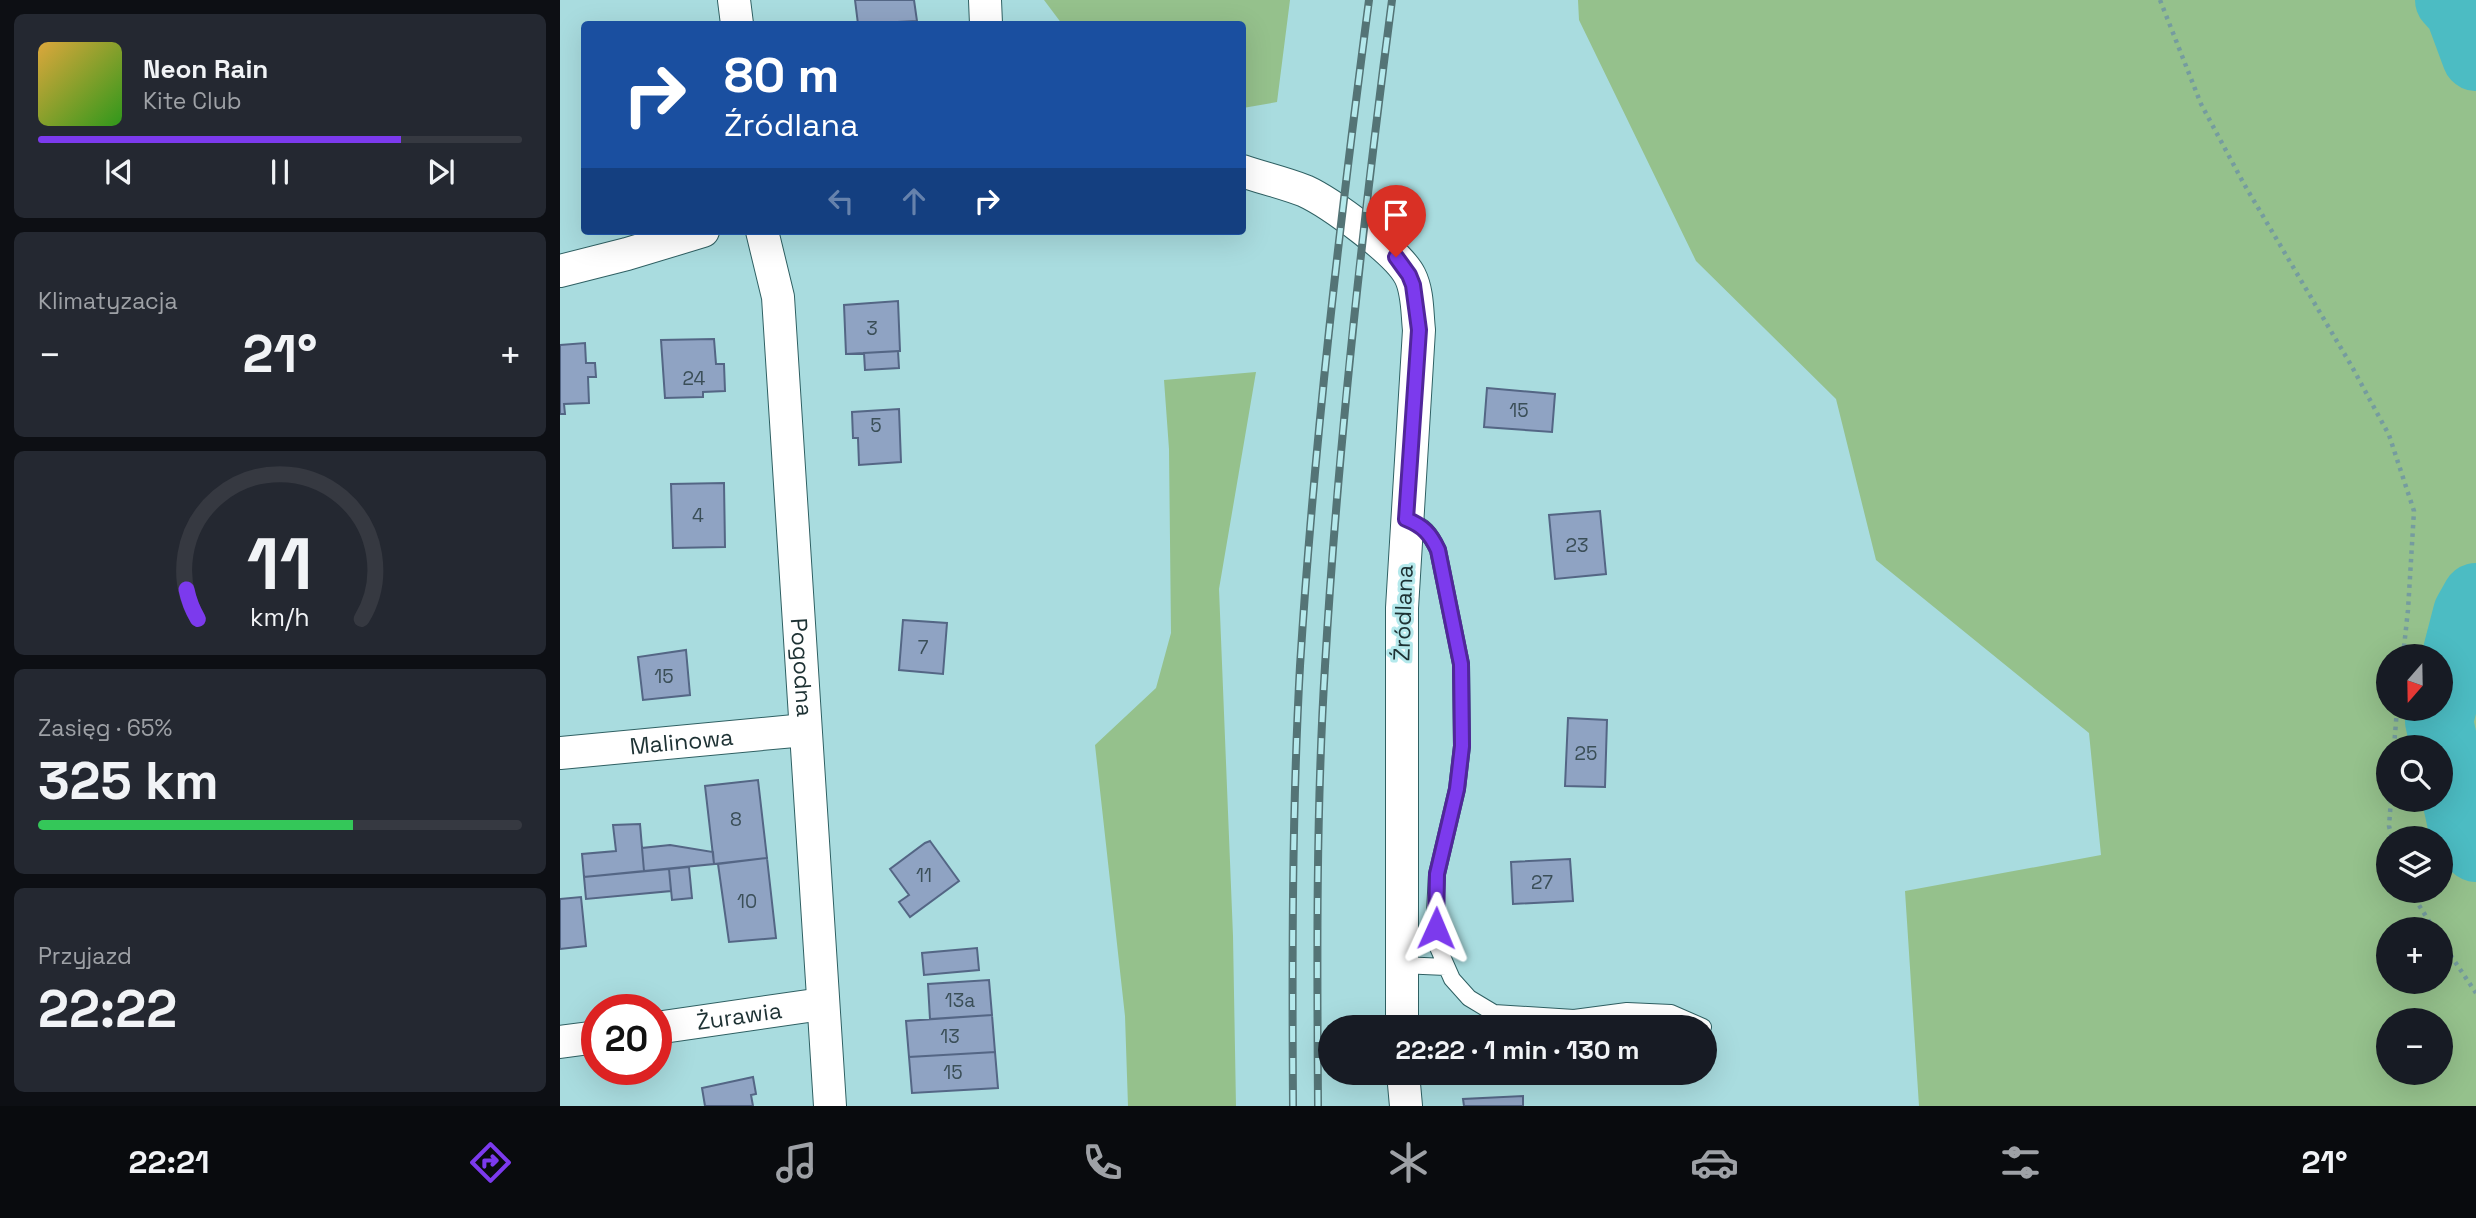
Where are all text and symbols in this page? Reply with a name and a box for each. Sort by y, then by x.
text: 80 m [724,44,839,106]
icon: right [609,49,700,140]
text: Neon Rain [143,52,268,86]
text: Kite Club [143,86,242,116]
text: Źródlana [724,105,859,145]
icon: previous [100,153,138,191]
icon: pause [261,153,299,191]
icon: next [422,153,460,191]
icon: left [822,182,860,220]
icon: ahead [895,182,933,220]
icon: right [968,182,1006,220]
pin [1366,185,1426,257]
icon: arrive [1377,196,1415,234]
text: Klimatyzacja [38,286,178,316]
house number: 3 [866,316,878,341]
text: 21° [243,321,317,387]
text: − [38,331,62,379]
text: + [498,331,522,379]
house number: 24 [683,366,706,391]
house number: 15 [1509,398,1529,423]
house number: 5 [870,413,882,438]
house number: 4 [692,503,704,528]
text: 11 [247,517,313,610]
house number: 23 [1566,533,1588,558]
street label: Źródlana [1386,564,1420,662]
text: km/h [250,601,310,633]
street label: Pogodna [784,617,820,718]
house number: 7 [918,635,929,660]
north arrow [2376,644,2454,721]
map controls [2376,644,2453,1085]
house number: 15 [654,664,674,689]
text: Zasięg · 65% [38,713,172,743]
street label: Malinowa [628,722,735,761]
button: search [2376,735,2453,812]
house number: 25 [1575,741,1597,766]
text: 325 km [38,748,219,814]
house number: 8 [730,807,742,832]
button: layers [2376,826,2453,903]
house number: 11 [916,863,932,888]
house number: 27 [1531,870,1553,895]
house number: 10 [737,889,757,914]
position arrow [1399,891,1473,965]
button: + [2376,917,2453,994]
text: Przyjazd [38,941,132,971]
text: 22:22 [38,976,177,1042]
house number: 13a [945,988,975,1013]
speed limit sign: 20 [581,994,672,1085]
street label: Żurawia [695,995,784,1037]
button: − [2376,1008,2453,1085]
house number: 13 [940,1024,960,1049]
text: 22:22 · 1 min · 130 m [1396,1033,1639,1067]
house number: 15 [943,1060,963,1085]
icon: directions [466,1138,515,1187]
icon: music [772,1138,821,1187]
icon: phone [1078,1138,1127,1187]
icon: climate [1384,1138,1433,1187]
icon: car [1690,1138,1739,1187]
icon: filters [1996,1138,2045,1187]
text: 22:21 [128,1142,209,1182]
text: 21° [2301,1142,2348,1182]

